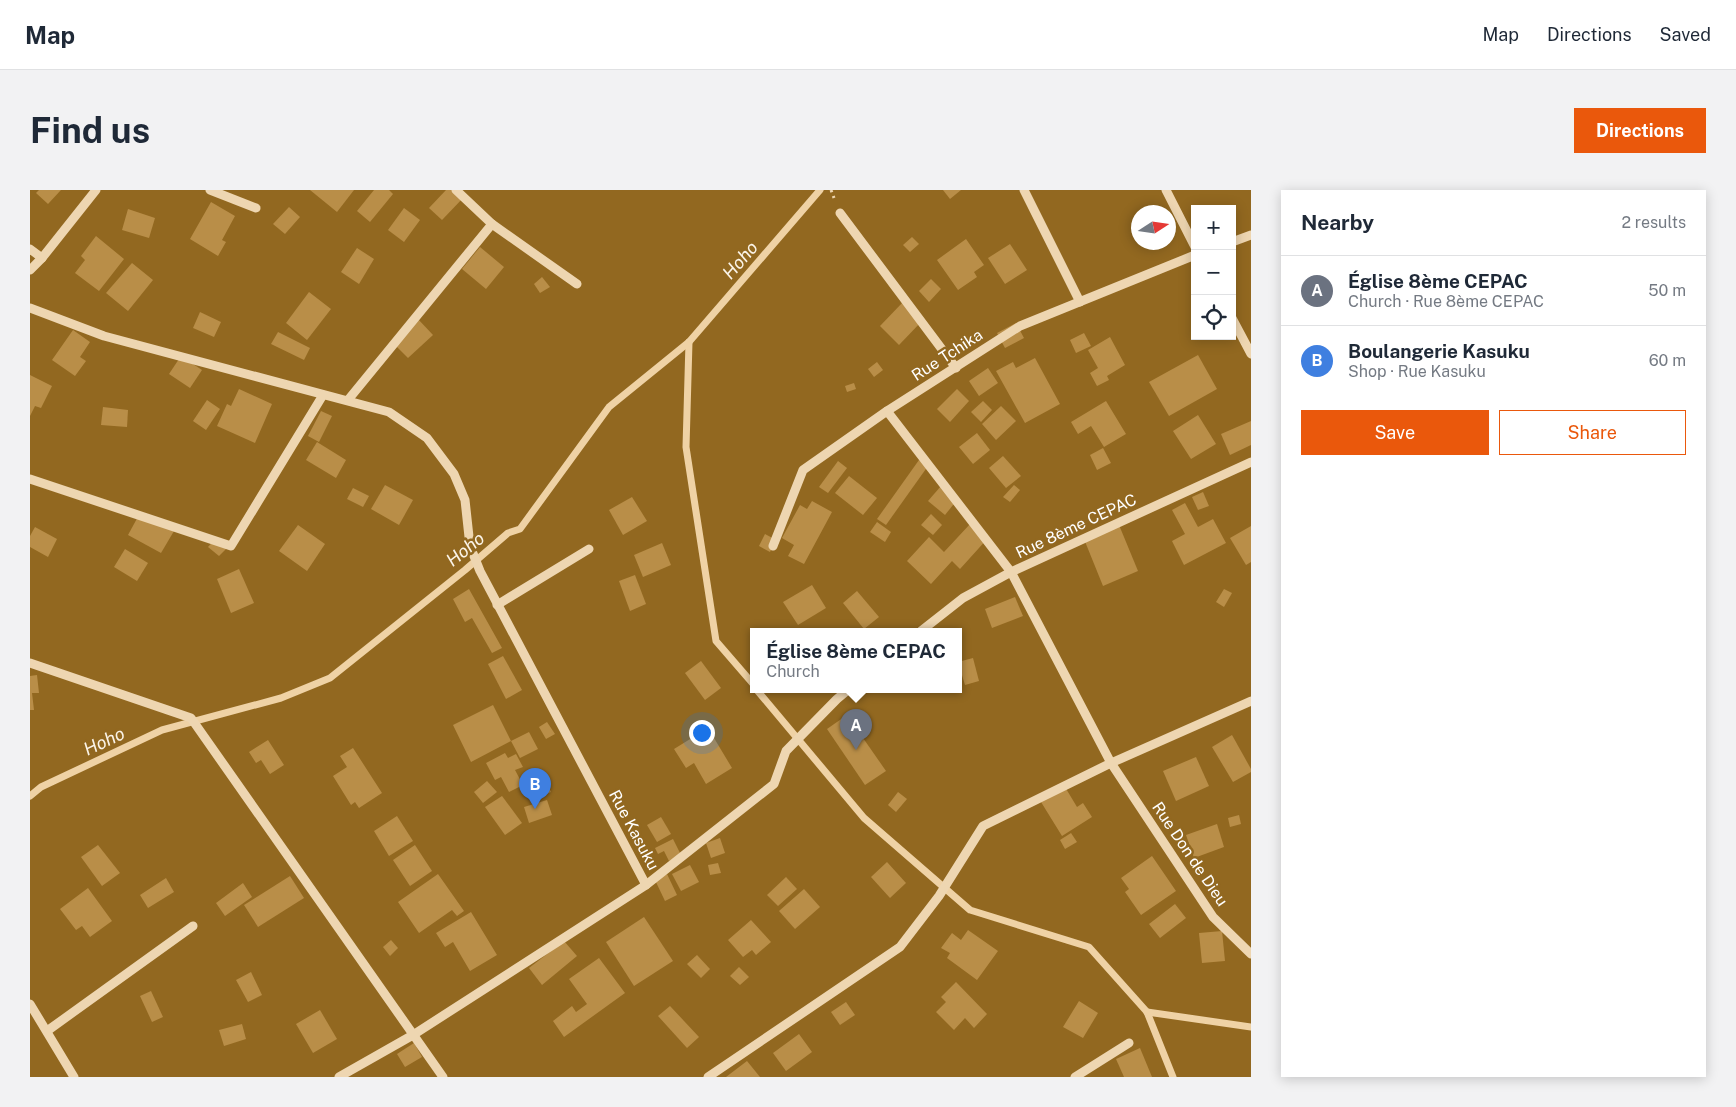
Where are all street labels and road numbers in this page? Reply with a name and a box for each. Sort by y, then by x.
street label: Rue Tchika [908,325,986,385]
street label: Rue 8ème CEPAC [1013,490,1139,562]
street label: Rue Kasuku [605,787,663,873]
street label: Rue Don de Dieu [1148,798,1232,910]

